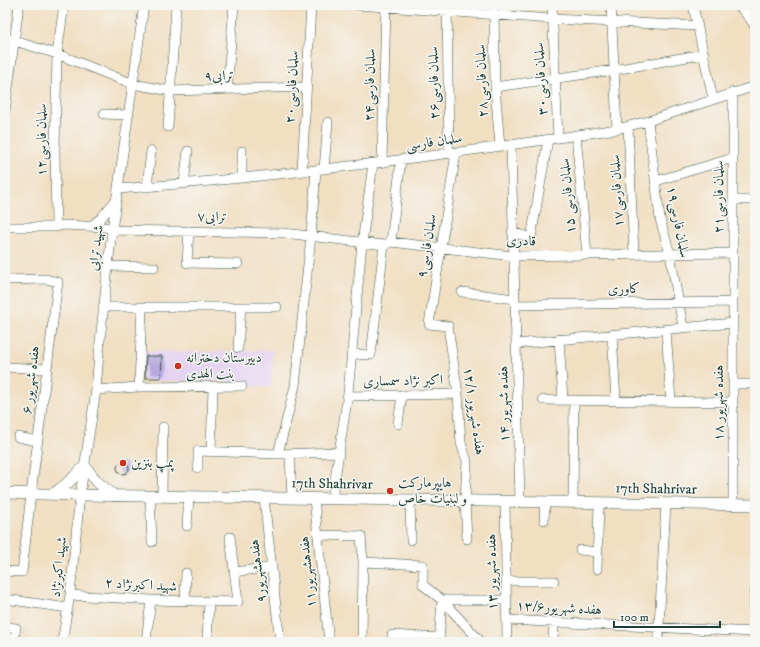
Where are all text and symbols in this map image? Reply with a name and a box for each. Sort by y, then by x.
street label: سلمان فارسی۳۰ [530,42,552,116]
street label: سلمان فارسی۲۸ [472,44,492,118]
street label: سلمان فارسی۲۶ [424,46,444,120]
street label: سلمان فارسی۲۴ [360,48,380,122]
street label: سلمان فارسی۲۰ [281,50,303,124]
street label: ترابی۹ [204,66,234,86]
street label: سلمان فارسی۱۲ [33,103,51,177]
street label: سلمان فارسی [405,129,463,155]
street label: سلمان فارسی۱۷ [606,154,628,228]
street label: سلمان فارسی ۱۵ [556,157,580,235]
street label: سلمان فارسی۲۱ [710,160,728,234]
street label: سلمان فارسی۱۹ [662,184,694,260]
street label: ترابی۷ [197,208,227,226]
street label: سلمان فارسی۹ [413,213,441,279]
street label: شهید ترابی [84,224,108,272]
street label: قادری [506,231,536,251]
street label: کاوری [607,280,641,298]
street label: هفده شهریور ۶ [18,345,44,415]
place label: دبیرستان دخترانه بنت الهدی [186,349,262,383]
marker: دبیرستان دخترانه بنت الهدی [173,361,183,371]
street label: هفده شهریور ۱۸ [710,365,728,441]
street label: هفده شهریور ۱۲/۱ [459,366,489,456]
street label: هفده شهریور ۱۴ [494,366,514,442]
street label: اکبر نژاد سمساری [363,371,443,391]
place label: پمپ بنزین [131,454,174,473]
marker: پمپ بنزین [118,458,128,468]
street label: 17th Shahrivar [291,474,374,494]
place label: هایپرمارکت و لبنیات خاص [398,474,467,508]
street label: 17th Shahrivar [615,479,698,499]
marker: هایپرمارکت و لبنیات خاص [385,486,395,496]
street label: هفده شهریور ۱۳ [482,534,502,610]
street label: شهید اکبرنژاد [47,535,71,598]
street label: هفدهشهریور۱۱ [295,535,321,609]
street label: هفدهشهریور۹ [245,538,271,604]
street label: شهید اکبرنژاد ۲ [104,574,178,596]
street label: هفده شهریور۱۳/۶ [516,597,602,619]
scale bar [614,603,720,629]
text: 100 m [620,610,649,625]

